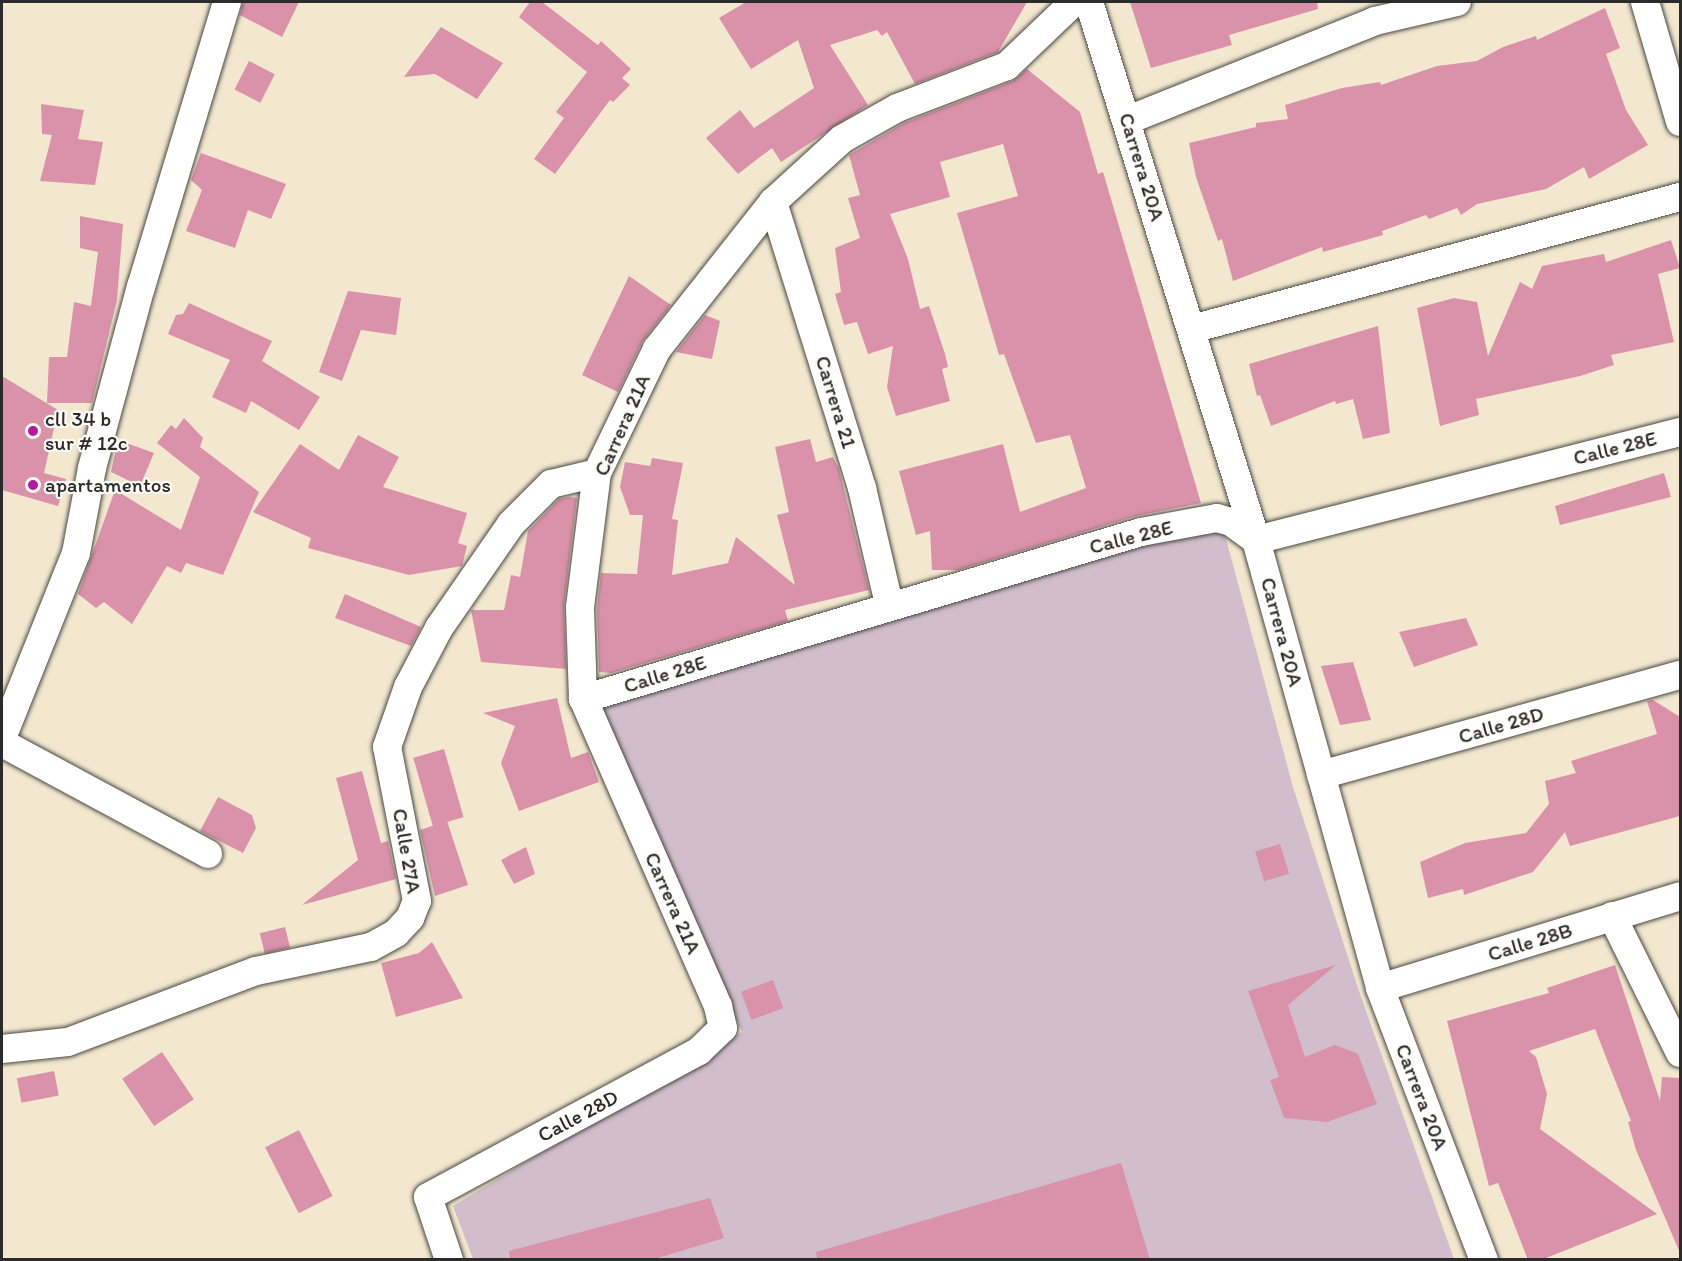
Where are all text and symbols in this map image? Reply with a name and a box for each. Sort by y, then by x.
street label: Carrera 20A [1114,110,1170,224]
street label: Carrera 21 [810,353,862,451]
street label: Carrera 21A [588,370,656,480]
place label: cll 34 b sur # 12c [45,406,128,456]
marker: cll 34 b sur # 12c [26,424,40,438]
street label: Calle 28E [1571,425,1659,471]
place label: apartamentos [45,472,171,498]
marker: apartamentos [26,478,40,492]
street label: Calle 28E [1087,514,1175,560]
street label: Carrera 20A [1255,575,1309,689]
street label: Calle 28E [621,649,709,699]
street label: Calle 28D [1455,701,1547,749]
street label: Calle 27A [387,806,427,896]
street label: Carrera 21A [639,848,707,958]
street label: Calle 28B [1485,917,1575,967]
street label: Carrera 20A [1390,1040,1454,1154]
street label: Calle 28D [533,1084,623,1148]

